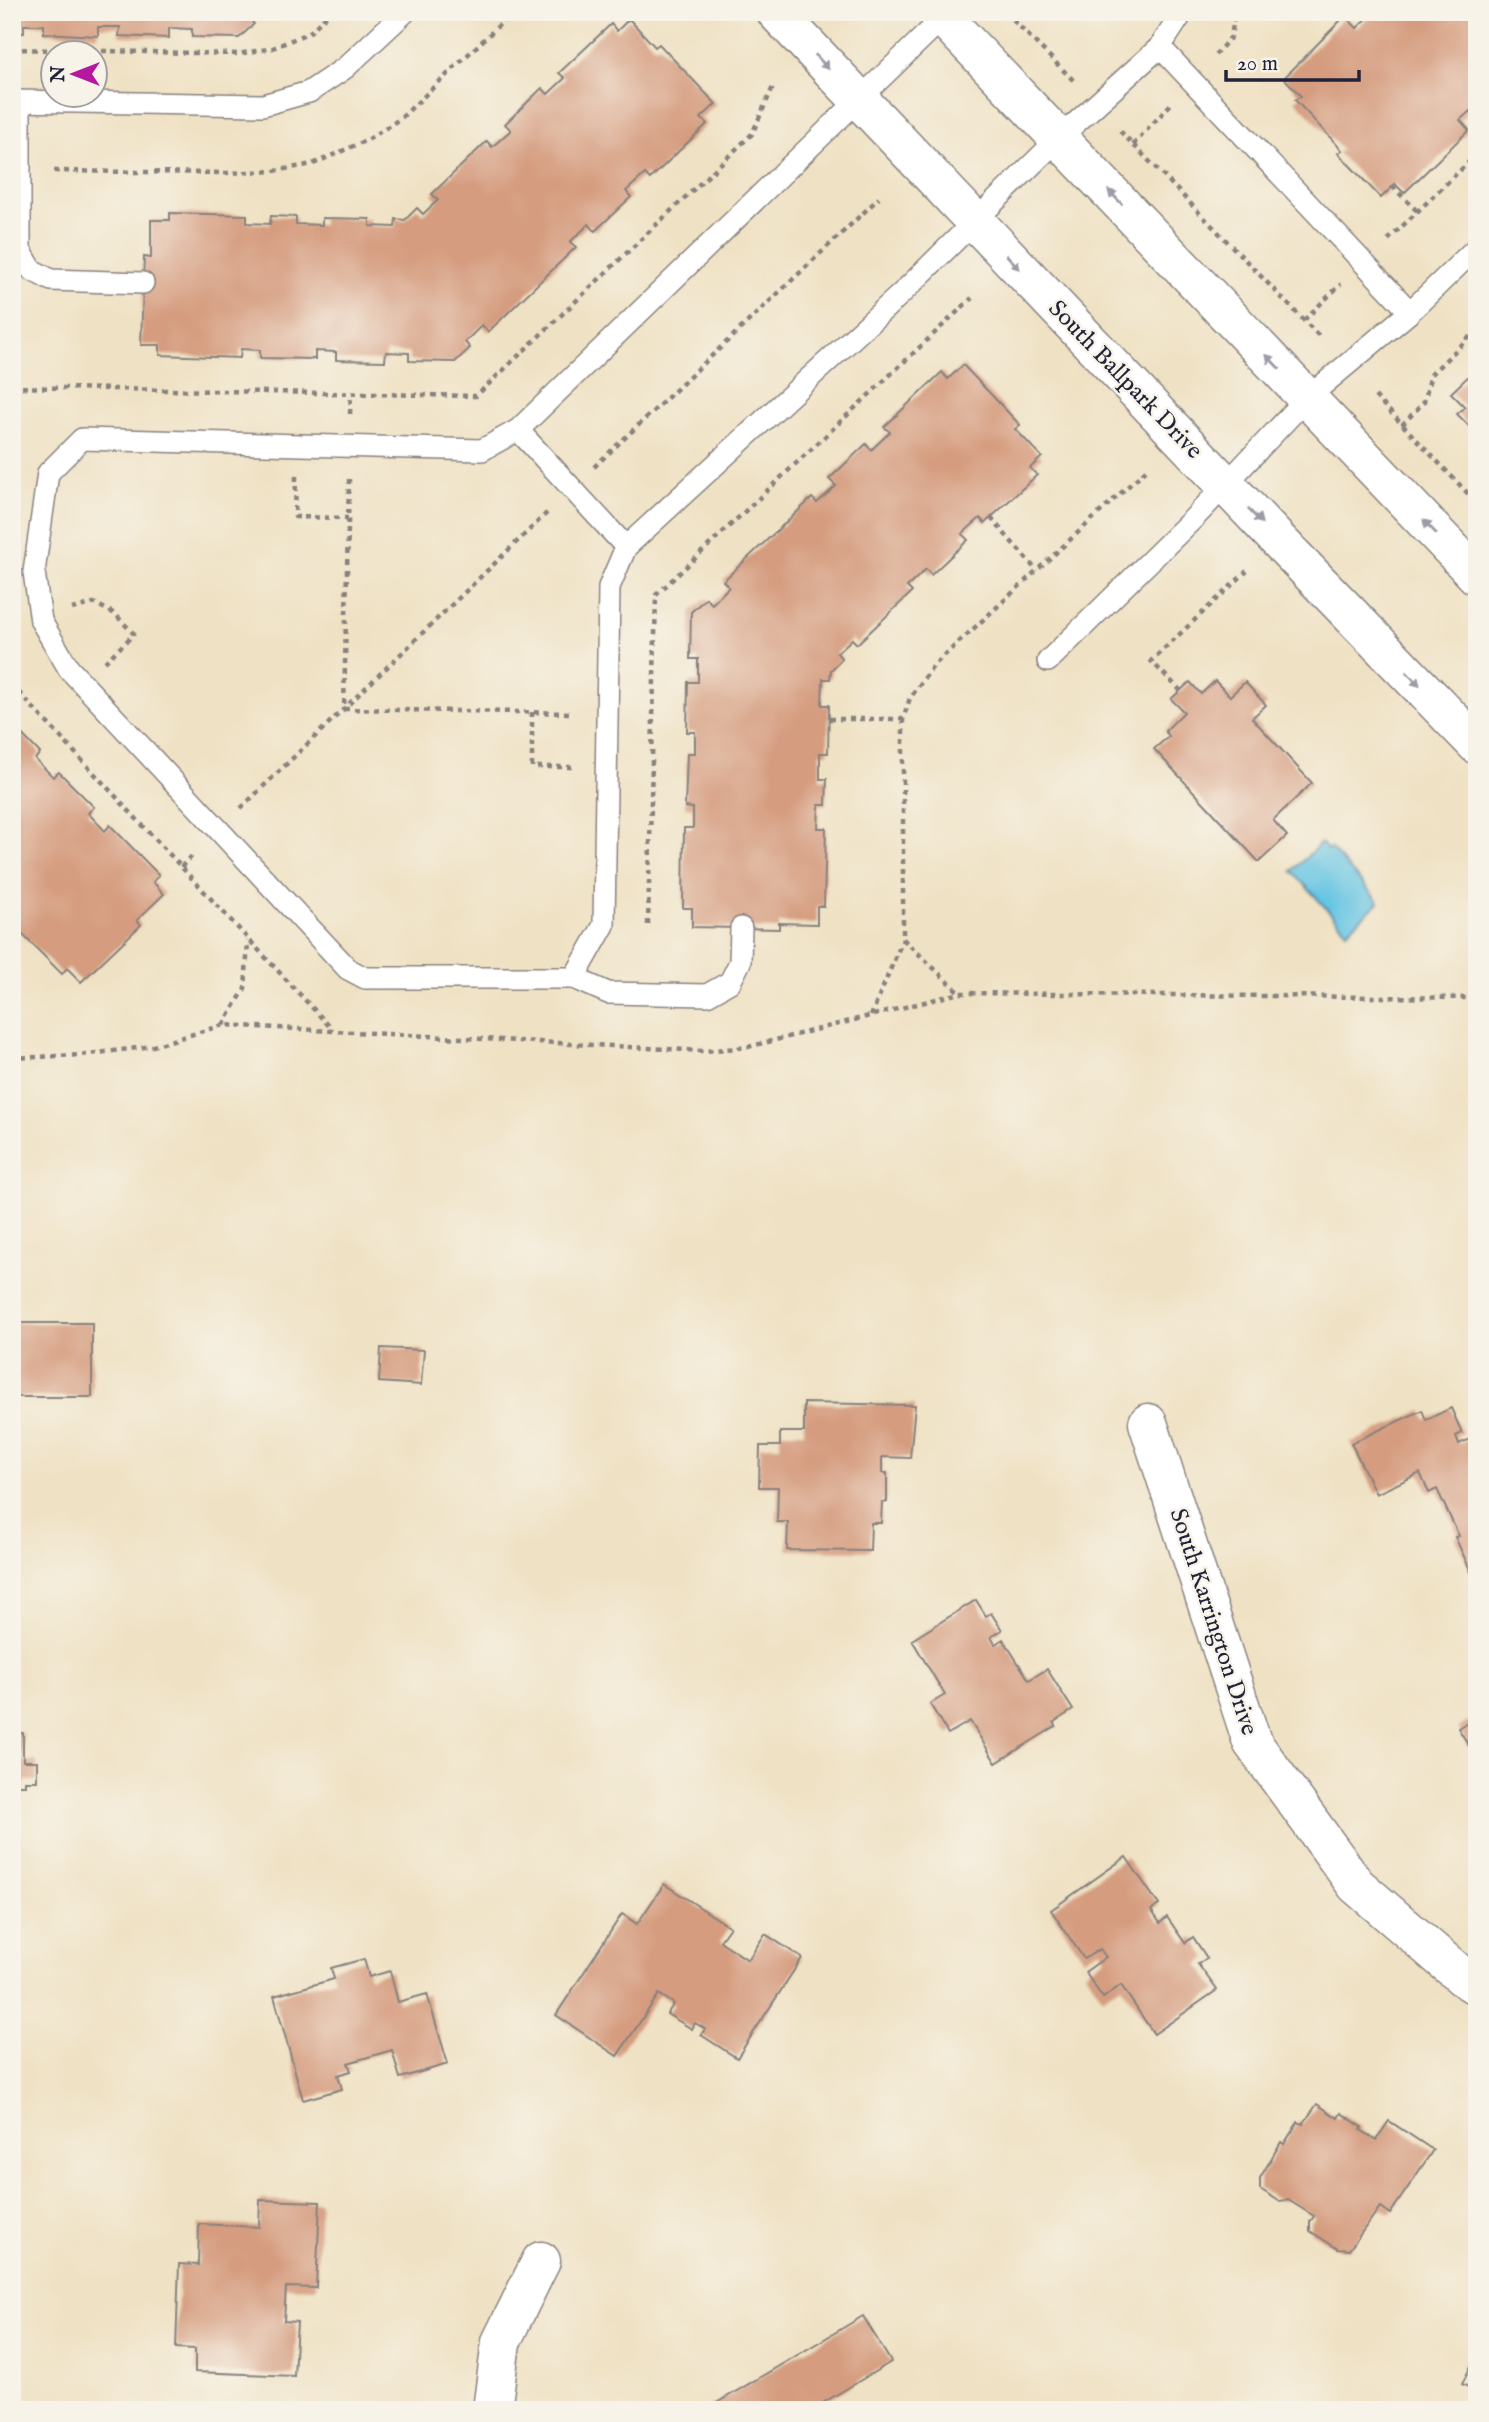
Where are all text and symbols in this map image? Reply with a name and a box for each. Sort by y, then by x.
north arrow [38,38,108,108]
scale bar [1226,38,1360,82]
text: 20 m [1237,51,1278,78]
one-way arrow [814,53,830,70]
text: N [47,65,71,83]
one-way arrow [1107,189,1124,206]
one-way arrow [1005,253,1021,270]
street label: South Ballpark Drive [1041,294,1209,466]
one-way arrow [1265,354,1281,371]
one-way arrow [1246,507,1262,524]
one-way arrow [1421,518,1438,535]
one-way arrow [1404,670,1420,687]
street label: South Karrington Drive [1162,1505,1264,1739]

